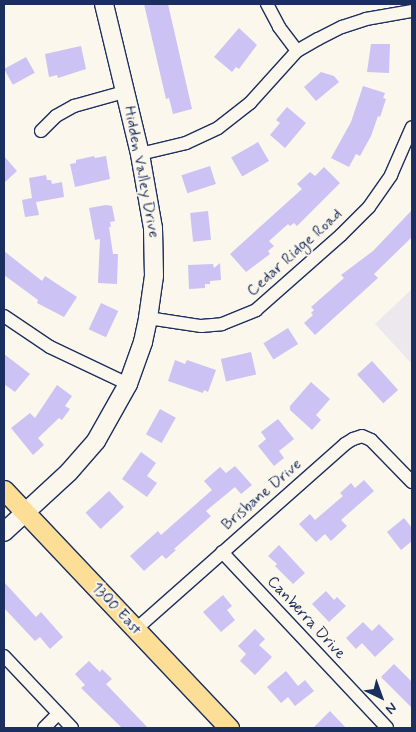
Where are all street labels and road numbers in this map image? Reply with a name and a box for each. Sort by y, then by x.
street label: Hidden Valley Drive [119,106,163,238]
street label: Cedar Ridge Road [244,206,346,300]
street label: Brisbane Drive [219,456,305,534]
street label: Canberra Drive [263,573,349,663]
street label: 1300 East [87,579,145,639]

